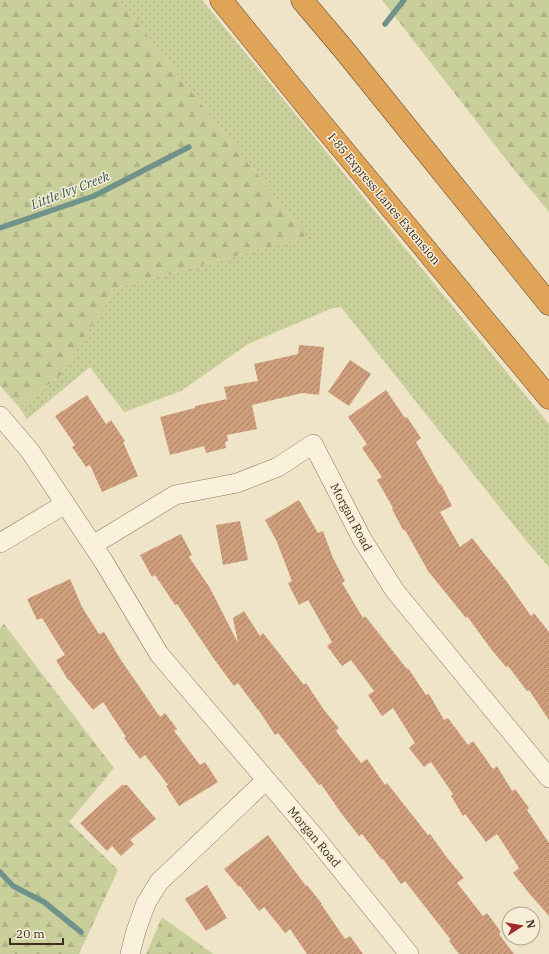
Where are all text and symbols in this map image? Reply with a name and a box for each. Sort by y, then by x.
street label: I-85 Express Lanes Extension [325,130,444,268]
water label: Little Ivy Creek [27,168,112,214]
street label: Morgan Road [327,480,376,553]
street label: Morgan Road [285,803,344,870]
north arrow [501,906,541,946]
text: N [523,918,539,930]
scale bar [10,920,63,946]
text: 20 m [16,926,45,941]

